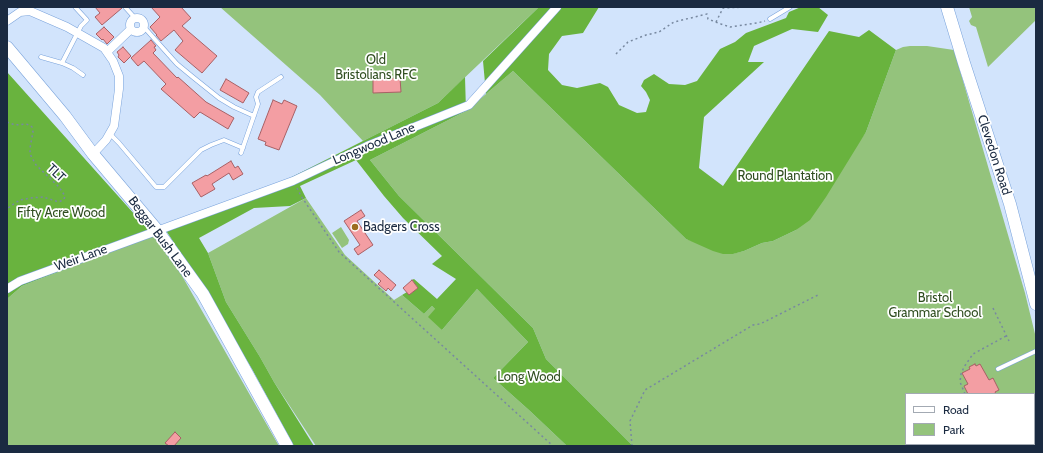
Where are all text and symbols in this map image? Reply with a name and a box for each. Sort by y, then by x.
park label: Old Bristolians RFC [335,52,417,83]
street label: Clevedon Road [974,113,1014,197]
street label: Longwood Lane [331,120,417,168]
street label: TLT [44,161,68,185]
park label: Round Plantation [738,168,832,184]
street label: Beggar Bush Lane [125,194,195,280]
park label: Fifty Acre Wood [17,205,105,221]
place label: Badgers Cross [363,219,440,235]
marker: Badgers Cross [350,222,360,232]
street label: Weir Lane [53,241,109,275]
park label: Bristol Grammar School [889,290,981,321]
park label: Long Wood [497,369,561,385]
legend [905,393,1035,445]
text: Road [943,402,969,417]
text: Park [943,422,965,437]

